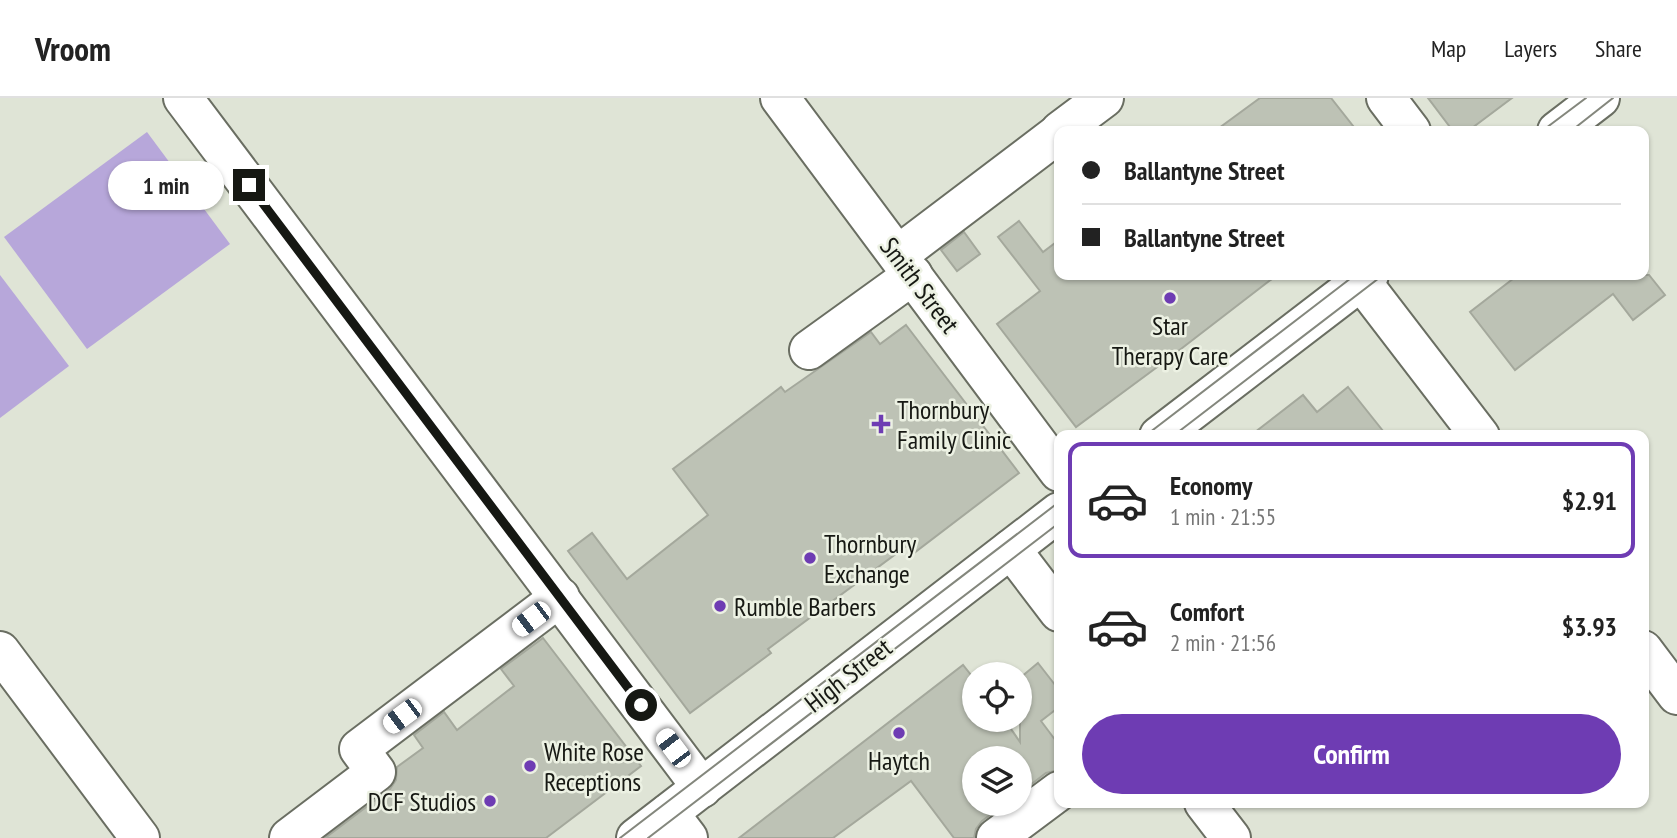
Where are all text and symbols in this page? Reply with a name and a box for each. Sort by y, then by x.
text: Vroom [35,27,111,70]
text: Map [1431,33,1466,64]
text: Layers [1504,33,1557,64]
text: Share [1595,33,1642,64]
text: Ballantyne Street [1124,154,1285,187]
callout: 1 min [109,160,224,210]
route end [233,169,265,201]
text: 1 min [143,171,189,200]
text: Ballantyne Street [1124,221,1285,254]
street label: Smith Street [873,230,967,340]
marker: Star Therapy Care [1162,290,1178,306]
place label: Star Therapy Care [1112,309,1228,372]
place label: Thornbury Family Clinic [897,393,1011,456]
marker: Thornbury Family Clinic [871,414,891,434]
icon: car [1086,469,1149,532]
text: Economy [1170,469,1252,502]
text: $2.91 [1562,484,1617,517]
text: 1 min · 21:55 [1170,502,1276,531]
place label: Thornbury Exchange [824,527,917,590]
marker: Thornbury Exchange [802,550,818,566]
place label: Rumble Barbers [734,590,876,623]
icon: car [1086,595,1149,658]
text: Comfort [1170,595,1244,628]
car [508,598,555,640]
marker: Rumble Barbers [712,598,728,614]
text: $3.93 [1562,610,1617,643]
text: 2 min · 21:56 [1170,628,1276,657]
street label: High Street [798,631,898,719]
map controls [962,662,1032,816]
button: locate [962,662,1032,732]
route start [625,689,657,721]
car [379,695,426,737]
button: Confirm [1082,714,1621,794]
car [652,725,695,771]
marker: Haytch [891,725,907,741]
place label: White Rose Receptions [544,735,644,798]
place label: Haytch [868,744,930,777]
button: layers [962,746,1032,816]
marker: White Rose Receptions [522,758,538,774]
place label: DCF Studios [368,785,476,818]
marker: DCF Studios [482,793,498,809]

